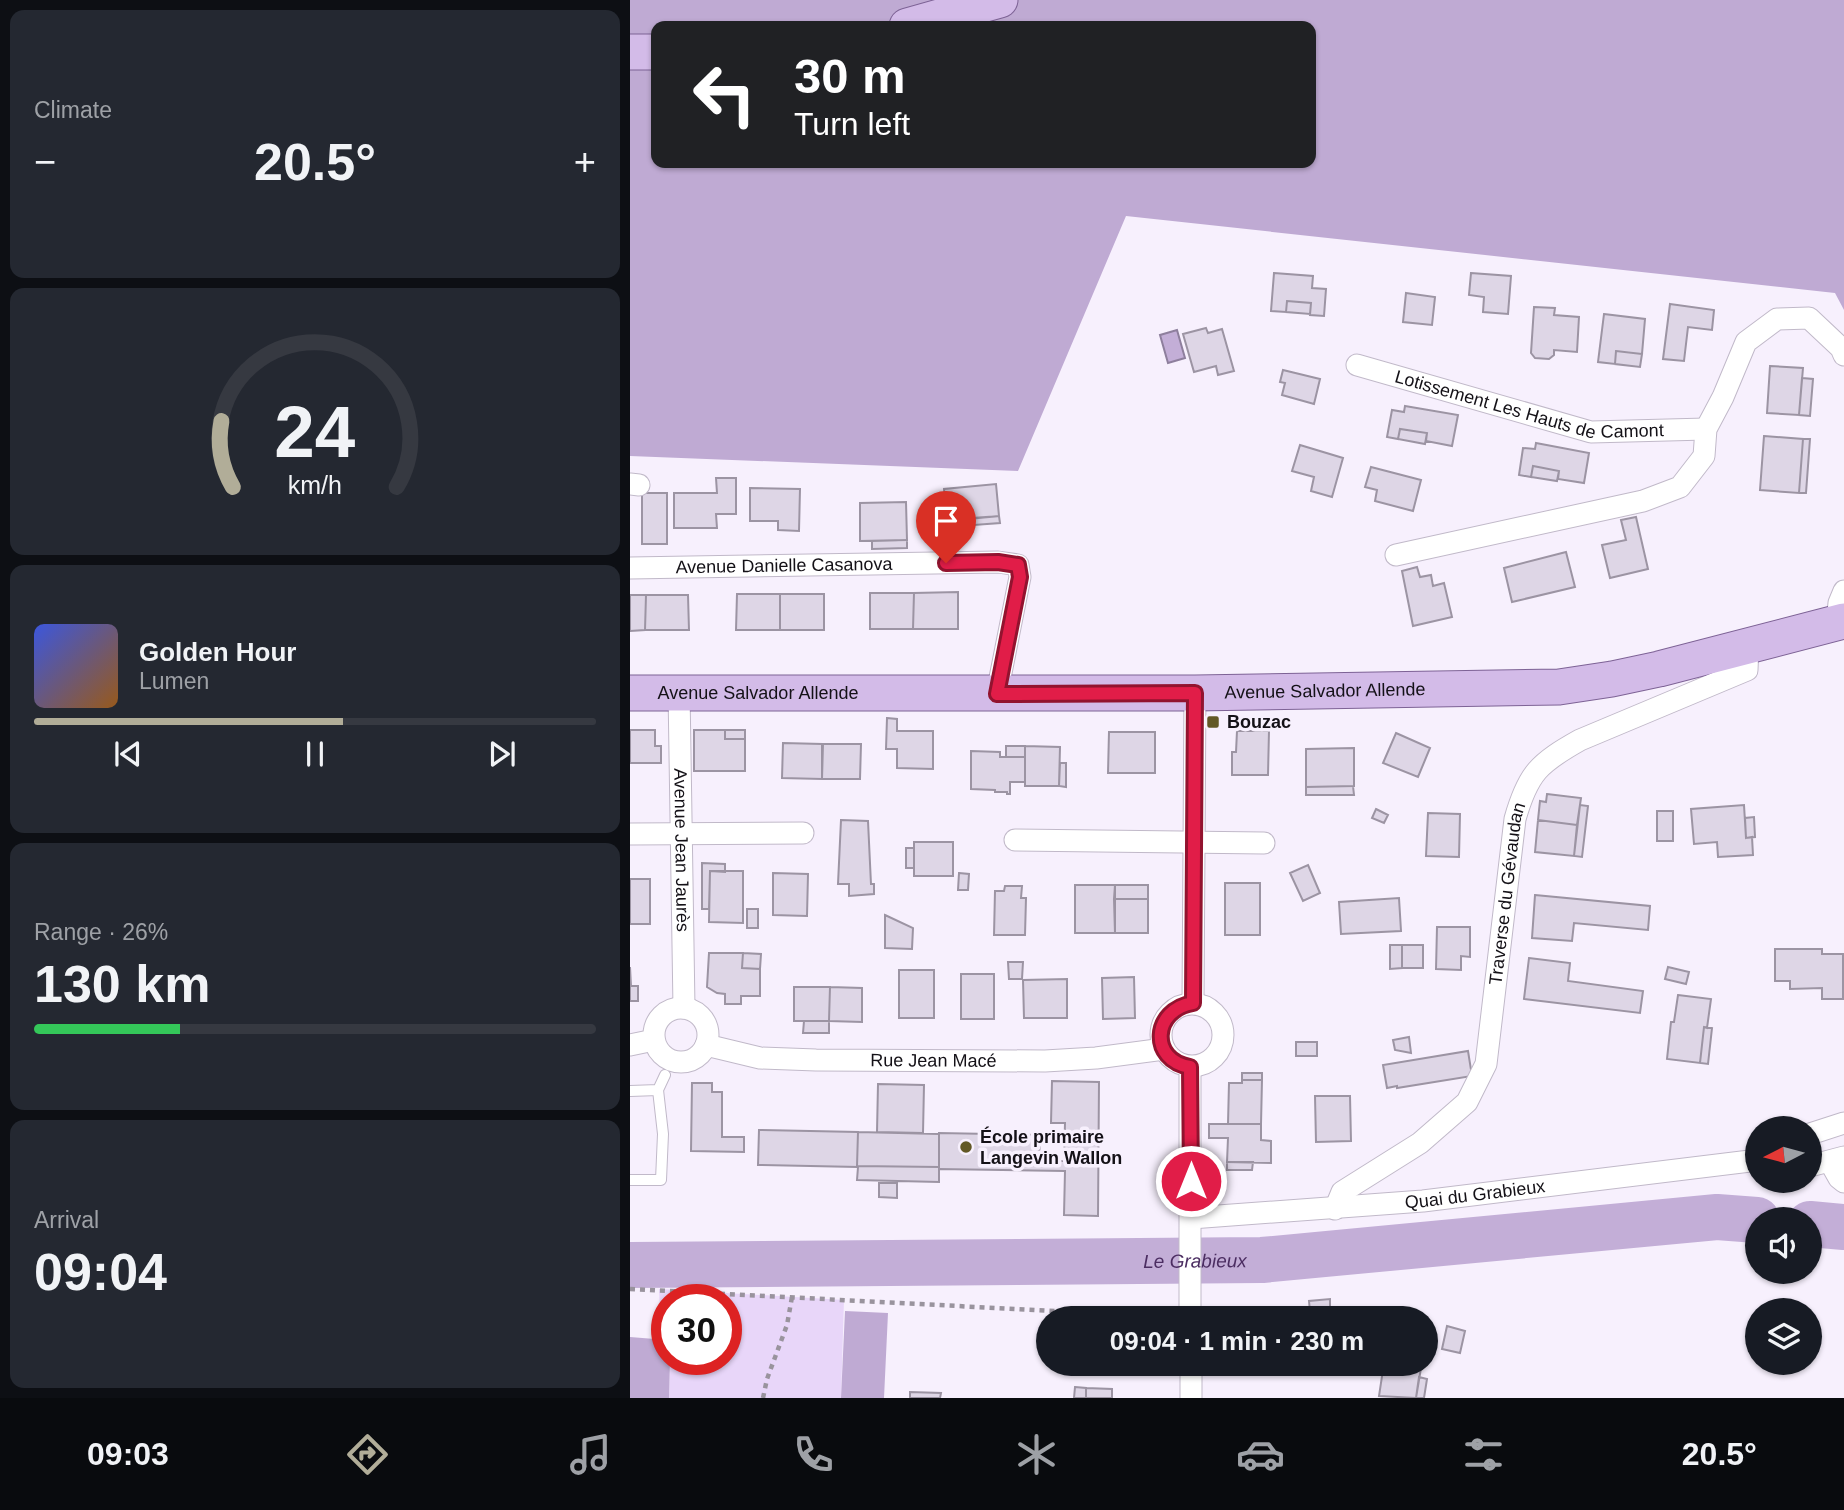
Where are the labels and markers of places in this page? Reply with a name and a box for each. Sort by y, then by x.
pin [916,491,976,563]
place label: Bouzac [1227,712,1291,732]
marker: Bouzac [1205,714,1221,730]
place label: École primaire Langevin Wallon [980,1126,1122,1168]
marker: École primaire Langevin Wallon [958,1139,974,1155]

